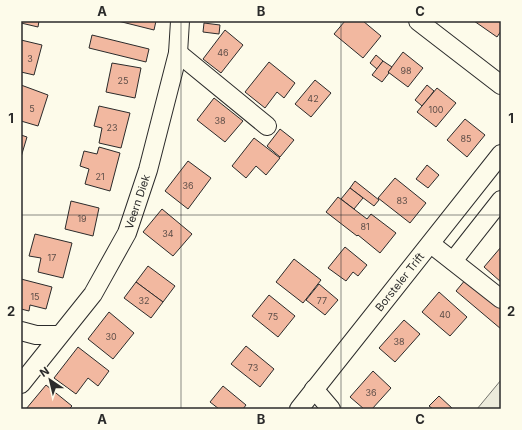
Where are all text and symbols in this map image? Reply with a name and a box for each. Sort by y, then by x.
text: A [97,3,107,19]
text: B [257,3,266,19]
text: C [415,3,425,19]
house number: 46 [217,47,229,58]
house number: 3 [27,53,33,64]
house number: 98 [400,65,412,76]
house number: 25 [118,75,128,86]
house number: 42 [307,93,319,104]
house number: 5 [29,103,35,114]
house number: 100 [428,104,444,115]
text: 1 [8,110,14,126]
text: 1 [508,110,514,126]
house number: 38 [214,115,226,126]
house number: 23 [106,122,118,133]
house number: 85 [460,133,472,144]
house number: 21 [95,171,105,182]
street label: Veern Diek [122,173,153,231]
house number: 36 [182,180,194,191]
house number: 83 [396,195,408,206]
house number: 19 [77,213,87,224]
house number: 81 [360,221,370,232]
house number: 34 [162,228,174,239]
street label: Borsteler Trift [372,250,427,314]
house number: 17 [48,252,56,263]
house number: 15 [30,291,40,302]
house number: 32 [138,295,150,306]
house number: 77 [317,295,327,306]
text: 2 [7,303,15,319]
text: 2 [507,303,515,319]
house number: 40 [439,309,451,320]
house number: 75 [268,311,278,322]
house number: 30 [105,331,117,342]
house number: 38 [393,336,405,347]
north arrow [30,360,70,400]
house number: 73 [248,362,259,373]
text: N [37,364,52,380]
house number: 36 [365,387,377,398]
text: A [97,411,107,427]
text: B [257,411,266,427]
text: C [415,411,425,427]

